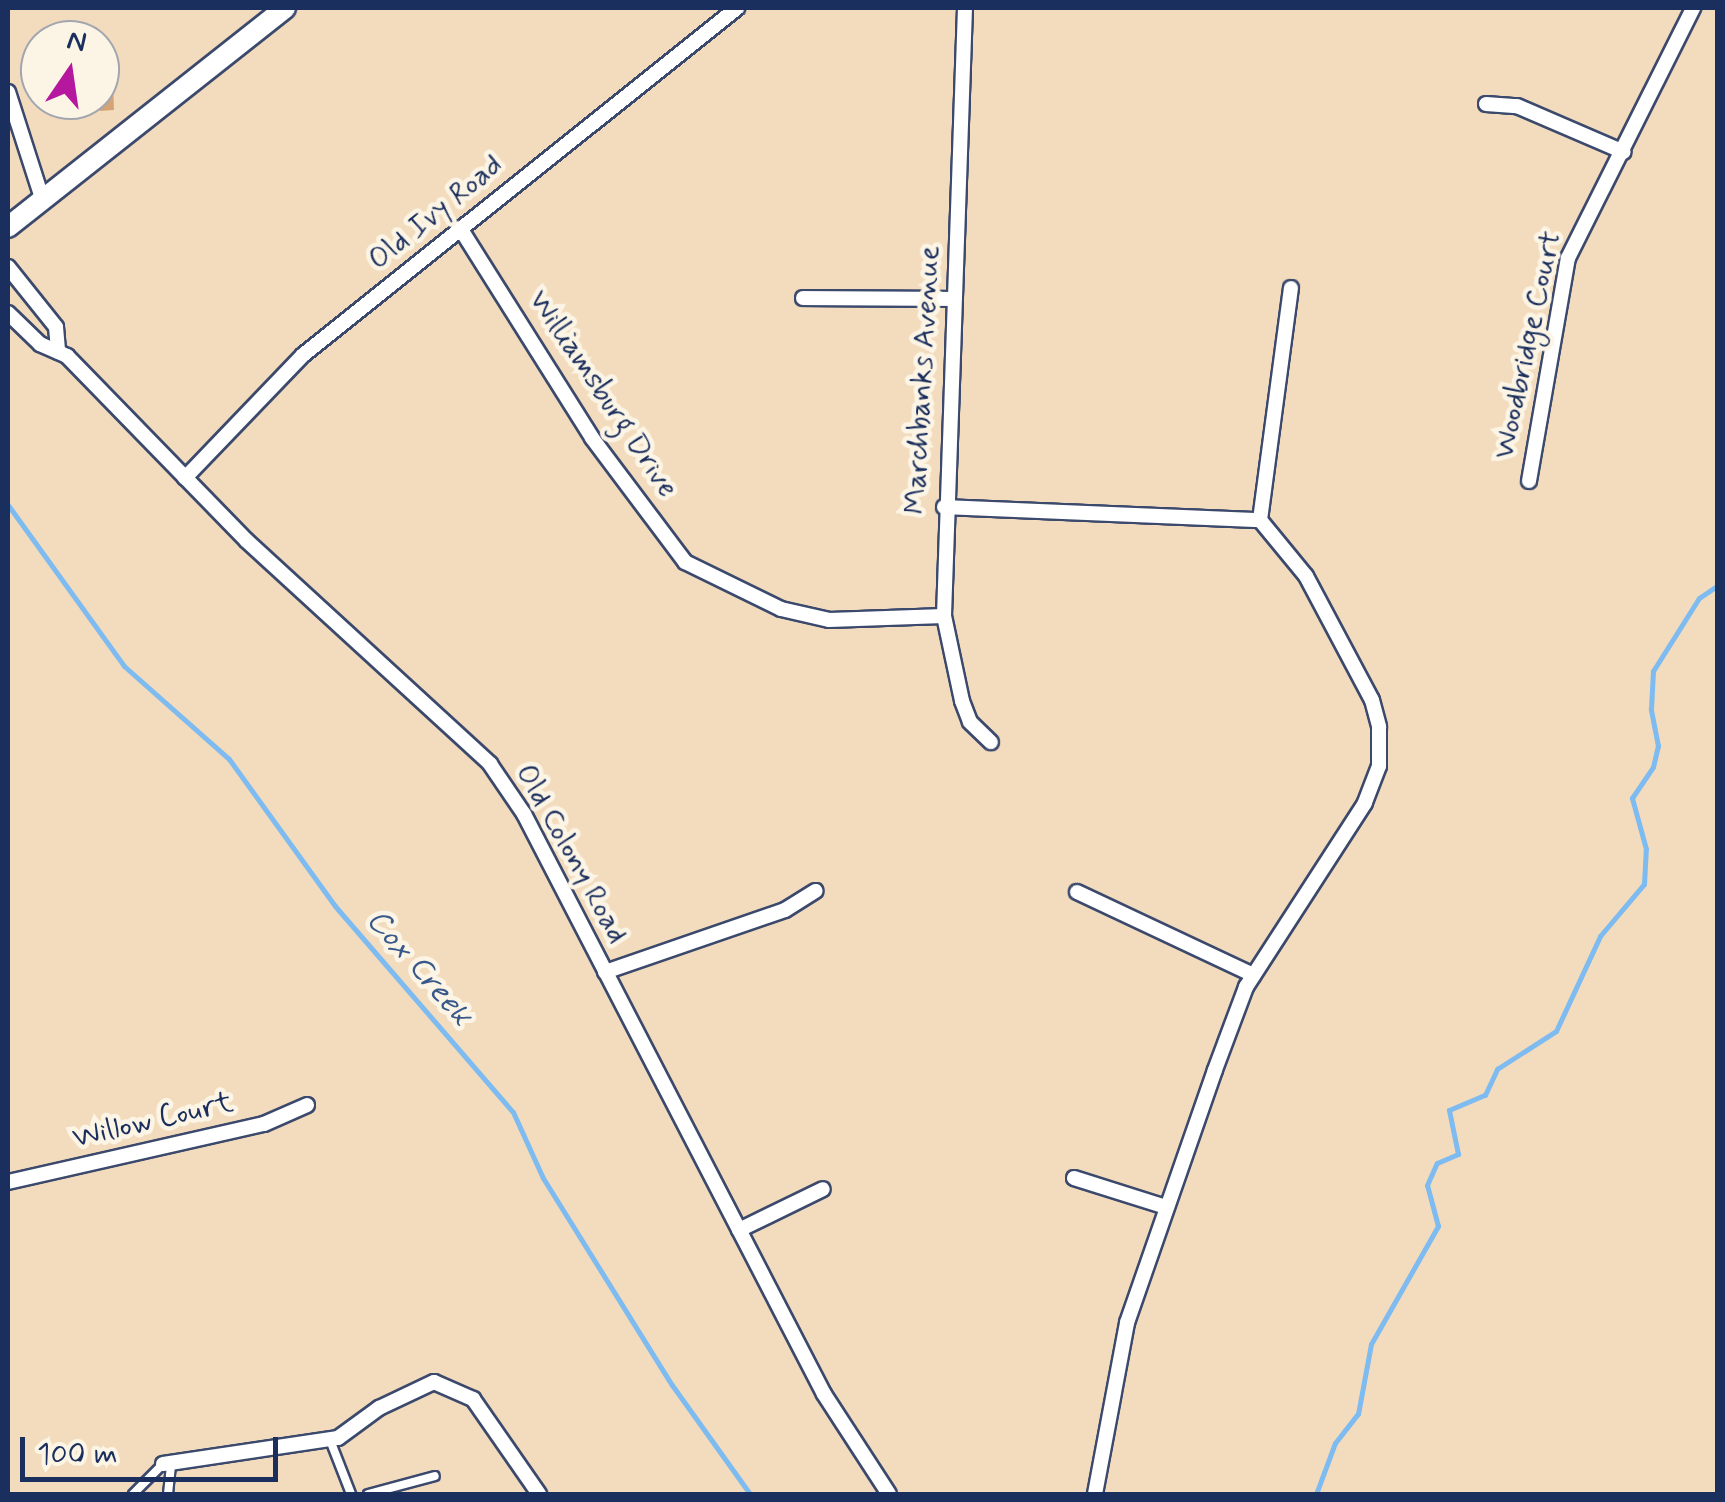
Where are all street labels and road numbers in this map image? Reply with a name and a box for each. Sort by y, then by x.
street label: Old Ivy Road [361,147,511,279]
street label: Woodbridge Court [1487,230,1569,460]
street label: Marchbanks Avenue [898,249,948,511]
street label: Williamsburg Drive [521,285,685,503]
street label: Old Colony Road [504,753,638,955]
street label: Willow Court [71,1085,235,1157]

